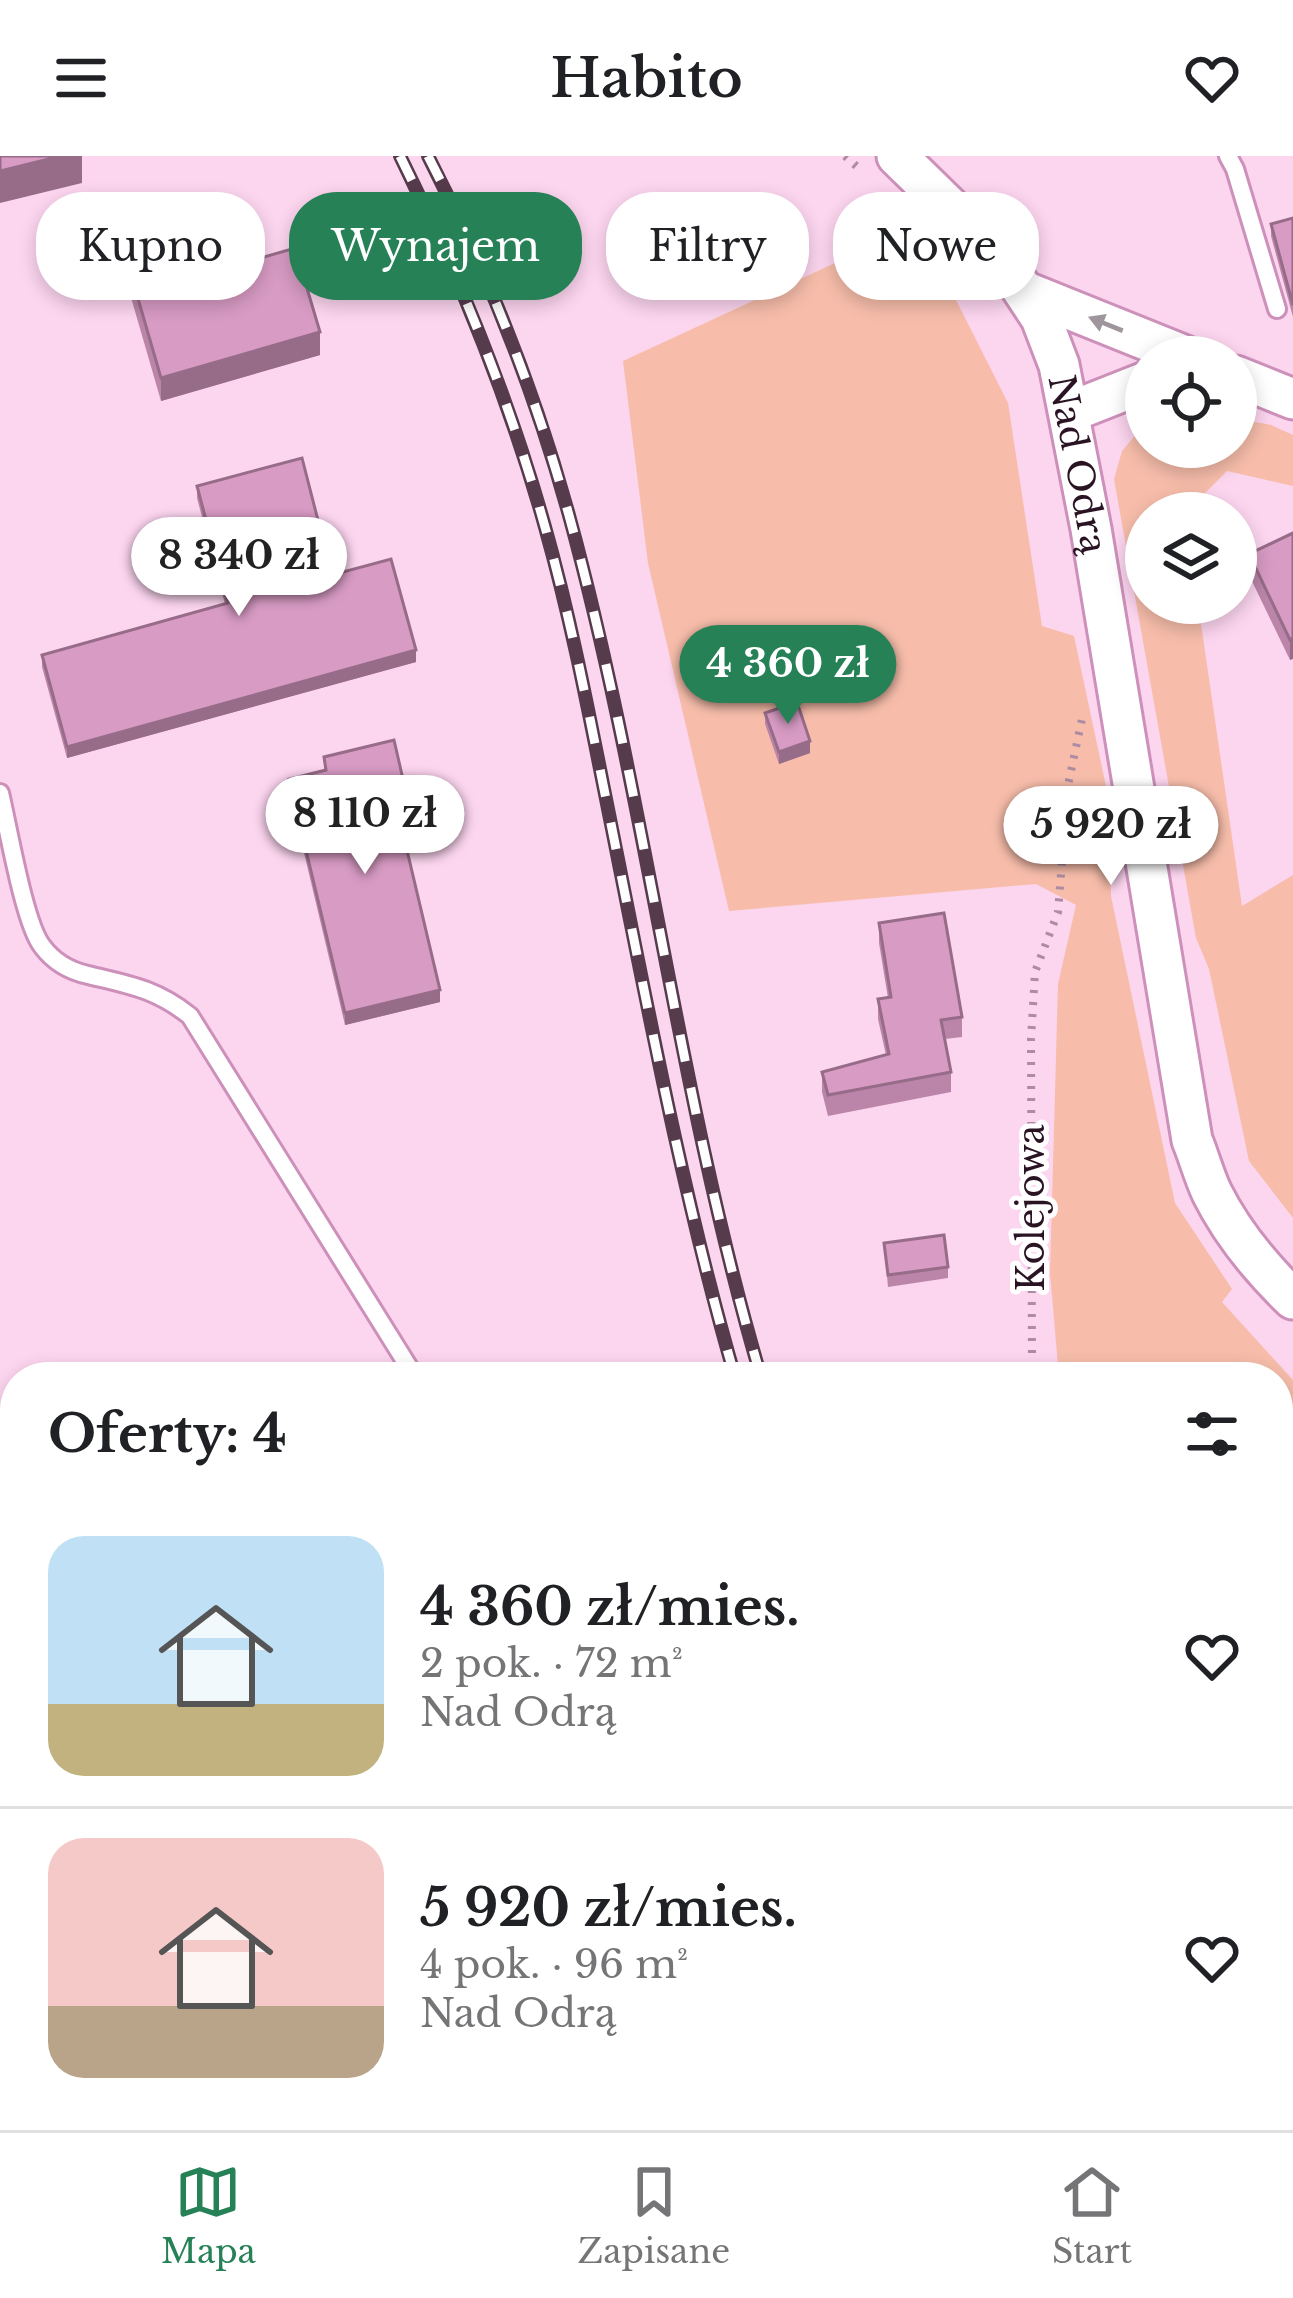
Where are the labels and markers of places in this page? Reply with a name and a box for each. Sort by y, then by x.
pin: 8 340 zł [115,517,363,619]
pin: 4 360 zł [664,625,912,727]
pin: 8 110 zł [241,775,489,877]
pin: 5 920 zł [987,786,1235,888]

